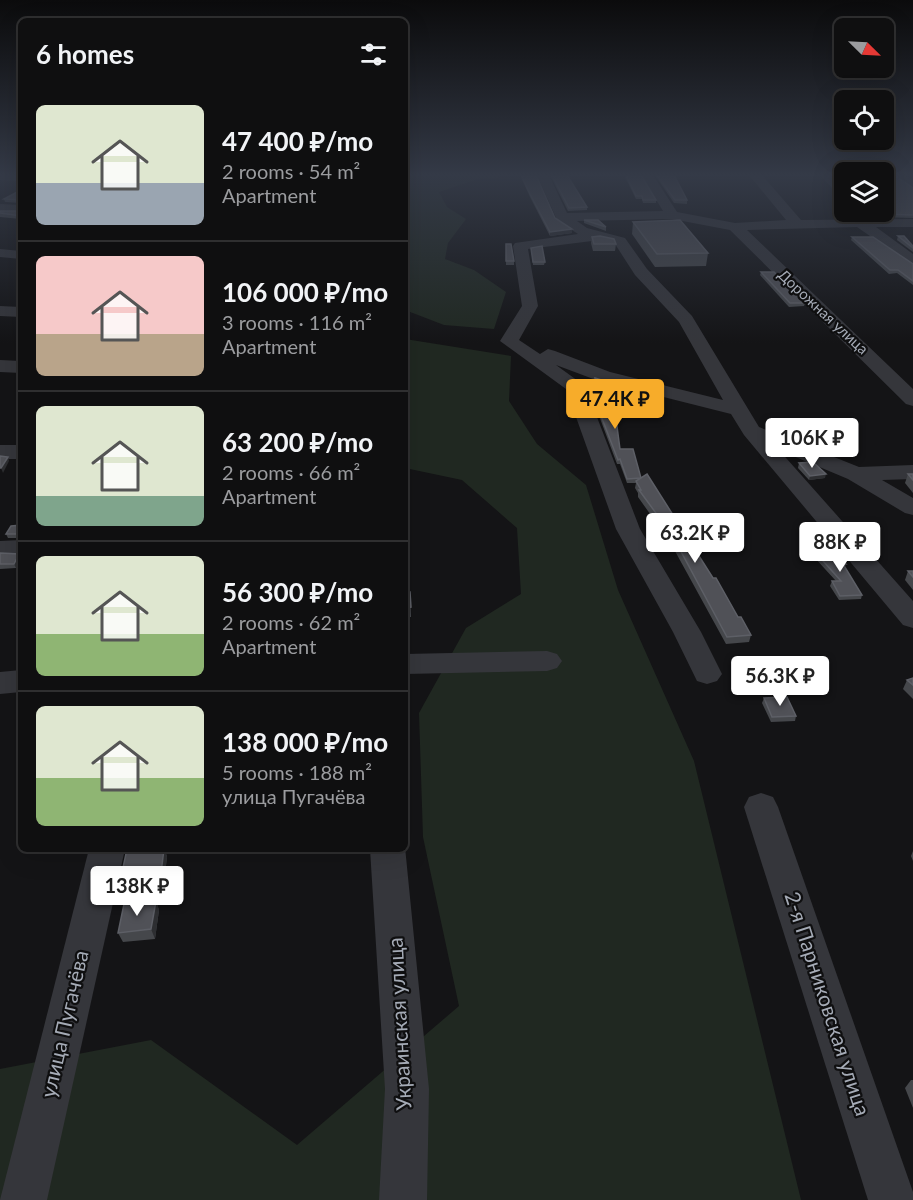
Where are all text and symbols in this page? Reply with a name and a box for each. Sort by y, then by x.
north arrow [834,18,894,78]
map controls [834,18,894,222]
text: 6 homes [36,38,134,70]
icon: filters [357,38,390,71]
button: locate [834,90,894,150]
text: 47 400 ₽/mo [222,125,373,157]
icon: home [84,129,156,201]
text: 2 rooms · 54 m² [222,159,360,183]
button: layers [834,162,894,222]
text: Apartment [222,183,316,207]
street label: Дорожная улица [775,265,872,358]
text: 106 000 ₽/mo [222,276,388,308]
icon: home [84,280,156,352]
text: 3 rooms · 116 m² [222,310,372,334]
text: Apartment [222,334,316,358]
pin: 47.4K ₽ [560,379,670,430]
text: 47.4K ₽ [580,386,650,410]
pin: 106K ₽ [763,418,861,469]
text: 106K ₽ [779,425,845,449]
text: 63 200 ₽/mo [222,426,373,458]
icon: home [84,430,156,502]
text: 2 rooms · 66 m² [222,460,360,484]
text: Apartment [222,484,316,508]
pin: 63.2K ₽ [640,513,750,564]
text: 63.2K ₽ [660,520,730,544]
pin: 88K ₽ [798,522,882,573]
text: 88K ₽ [813,529,867,553]
text: 56 300 ₽/mo [222,576,373,608]
icon: home [84,580,156,652]
text: 2 rooms · 62 m² [222,610,360,634]
text: Apartment [222,634,316,658]
pin: 56.3K ₽ [725,656,835,707]
text: 56.3K ₽ [745,663,815,687]
text: 138 000 ₽/mo [222,726,388,758]
icon: home [84,730,156,802]
text: 5 rooms · 188 m² [222,760,372,784]
text: улица Пугачёва [222,784,365,808]
pin: 138K ₽ [88,866,186,917]
text: 138K ₽ [104,873,170,897]
street label: 2-я Парниковская улица [780,888,876,1119]
street label: Украинская улица [381,937,416,1111]
street label: улица Пугачёва [34,948,93,1100]

